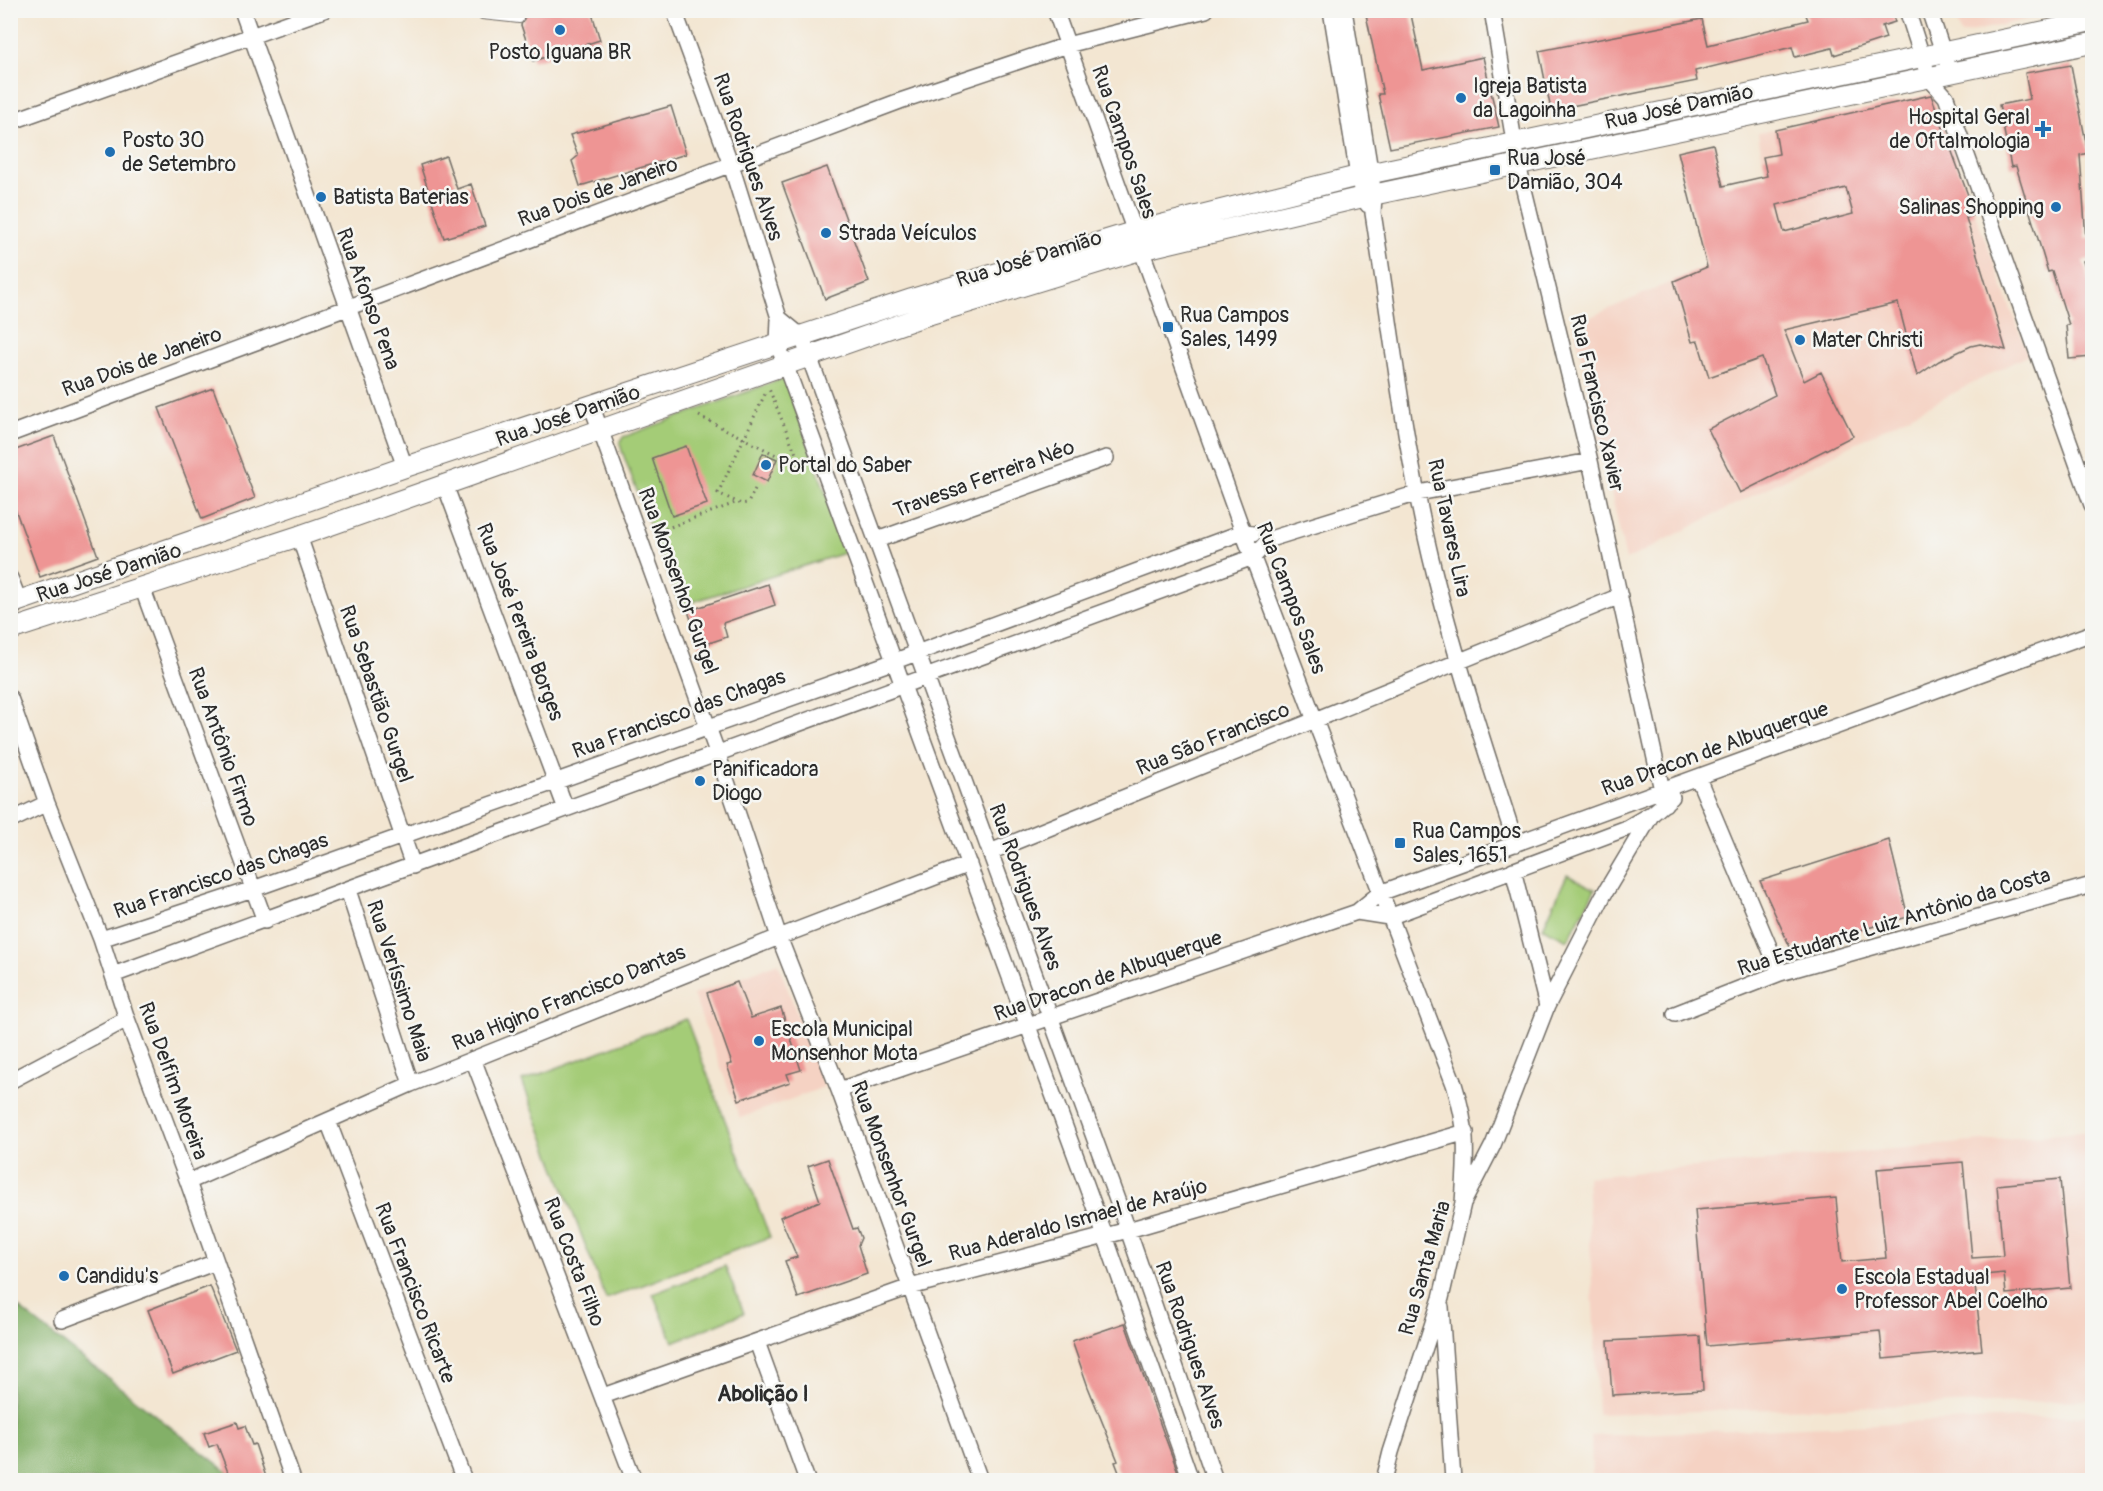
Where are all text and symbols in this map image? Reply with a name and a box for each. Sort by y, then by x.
marker: Posto Iguana BR [553,23,567,37]
place label: Posto Iguana BR [489,39,632,66]
street label: Rua Campos Sales [1085,62,1163,223]
street label: Rua Rodrigues Alves [707,70,789,245]
place label: Igreja Batista da Lagoinha [1473,73,1587,124]
street label: Rua José Damião [1602,78,1756,136]
marker: Igreja Batista da Lagoinha [1454,91,1468,105]
place label: Hospital Geral de Oftalmologia [1889,104,2030,155]
marker: Hospital Geral de Oftalmologia [2034,120,2052,138]
place label: Posto 30 de Setembro [122,127,236,178]
marker: Posto 30 de Setembro [103,145,117,159]
place label: Rua José Damião, 304 [1507,145,1623,196]
street label: Rua Dois de Janeiro [514,151,682,233]
marker: Rua José Damião, 304 [1488,163,1502,177]
place label: Batista Baterias [333,184,469,211]
marker: Batista Baterias [314,190,328,204]
place label: Salinas Shopping [1898,194,2044,221]
marker: Salinas Shopping [2049,200,2063,214]
place label: Strada Veículos [838,220,977,247]
street label: Rua Afonso Pena [330,224,406,374]
street label: Rua José Damião [953,224,1105,294]
marker: Strada Veículos [819,226,833,240]
place label: Rua Campos Sales, 1499 [1180,302,1290,353]
street label: Rua Francisco Xavier [1563,312,1631,495]
marker: Rua Campos Sales, 1499 [1161,320,1175,334]
street label: Rua Dois de Janeiro [58,321,226,403]
place label: Mater Christi [1812,327,1923,354]
marker: Mater Christi [1793,333,1807,347]
street label: Rua José Damião [492,379,644,453]
street label: Travessa Ferreira Néo [890,434,1078,524]
place label: Portal do Saber [778,452,913,479]
street label: Rua Tavares Lira [1421,456,1477,600]
marker: Portal do Saber [759,458,773,472]
street label: Rua Monsenhor Gurgel [632,484,724,678]
street label: Rua Campos Sales [1250,518,1333,678]
street label: Rua José Pereira Borges [470,519,570,725]
street label: Rua José Damião [33,537,185,609]
street label: Rua Sebastião Gurgel [333,602,419,786]
street label: Rua Francisco das Chagas [569,663,790,765]
street label: Rua Antônio Firmo [182,664,264,830]
street label: Rua Dracon de Albuquerque [1598,695,1833,803]
street label: Rua São Francisco [1132,696,1294,782]
place label: Panificadora Diogo [712,756,819,807]
marker: Panificadora Diogo [693,774,707,788]
street label: Rua Rodrigues Alves [982,800,1068,975]
place label: Rua Campos Sales, 1651 [1412,818,1522,869]
street label: Rua Francisco das Chagas [110,826,332,925]
marker: Rua Campos Sales, 1651 [1393,836,1407,850]
street label: Rua Estudante Luiz Antônio da Costa [1734,861,2054,983]
street label: Rua Veríssimo Maia [360,897,438,1065]
street label: Rua Dracon de Albuquerque [990,924,1226,1028]
street label: Rua Higino Francisco Dantas [448,939,690,1057]
street label: Rua Delfim Moreira [132,998,214,1164]
place label: Escola Municipal Monsenhor Mota [771,1016,918,1067]
marker: Escola Municipal Monsenhor Mota [752,1034,766,1048]
street label: Rua Monsenhor Gurgel [845,1077,937,1271]
street label: Rua Aderaldo Ismael de Araújo [946,1172,1210,1268]
street label: Rua Costa Filho [537,1194,611,1330]
street label: Rua Santa Maria [1393,1198,1457,1338]
street label: Rua Francisco Ricarte [368,1199,462,1388]
street label: Rua Rodrigues Alves [1149,1258,1231,1433]
place label: Candidu's [76,1263,159,1290]
place label: Escola Estadual Professor Abel Coelho [1854,1264,2048,1315]
marker: Candidu's [57,1269,71,1283]
marker: Escola Estadual Professor Abel Coelho [1835,1282,1849,1296]
district label: Abolição I [717,1380,809,1408]

